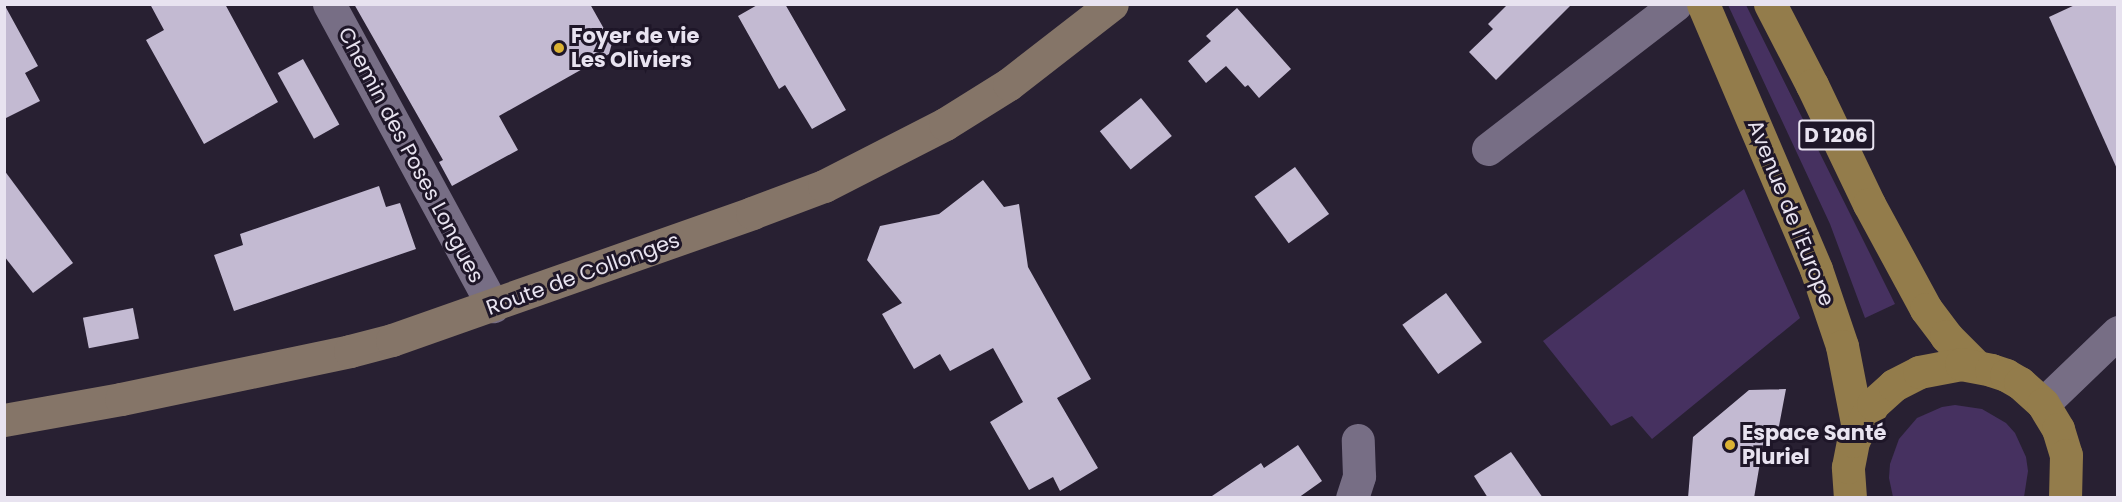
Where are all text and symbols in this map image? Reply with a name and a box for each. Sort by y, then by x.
street label: Chemin des Poses Longues [333,23,489,287]
place label: Foyer de vie Les Oliviers [571,23,699,73]
marker: Foyer de vie Les Oliviers [552,41,566,55]
street label: Avenue de l'Europe [1742,116,1840,310]
road number: D 1206 [1797,118,1875,152]
street label: Route de Collonges [483,227,683,321]
place label: Espace Santé Pluriel [1742,420,1886,470]
marker: Espace Santé Pluriel [1723,438,1737,452]

